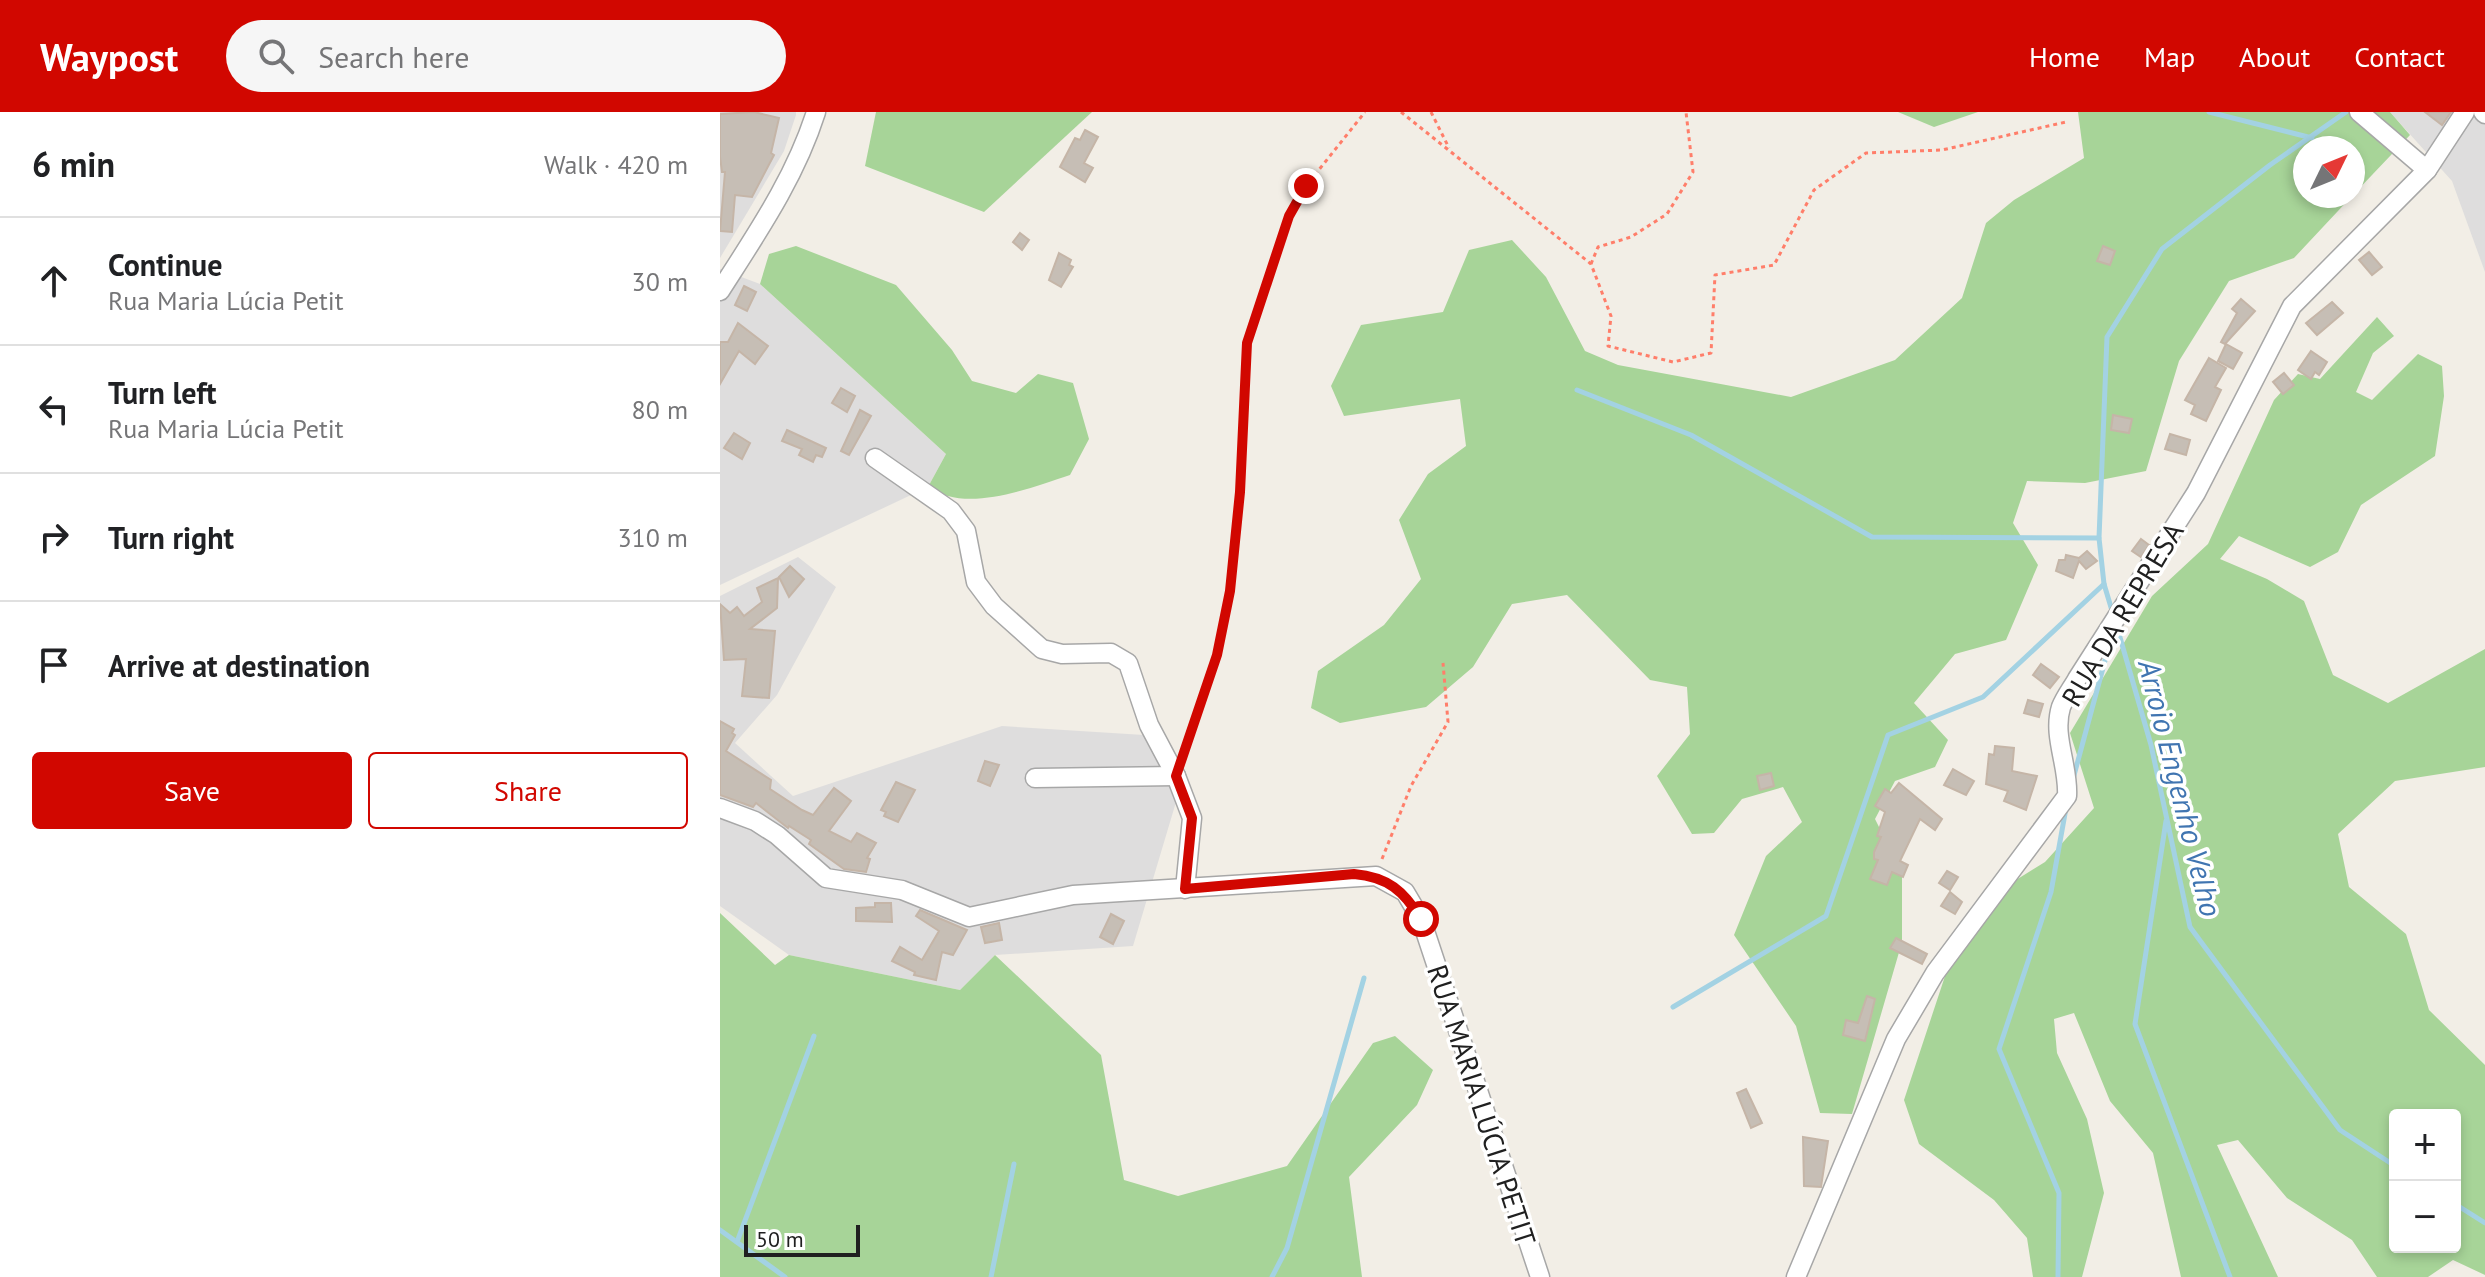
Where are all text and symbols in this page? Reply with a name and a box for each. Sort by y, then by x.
search box [226,20,786,92]
text: Waypost [40,32,178,81]
icon: search [254,34,298,78]
text: Search here [318,37,469,76]
text: Home [2029,38,2100,75]
text: Map [2144,38,2195,75]
text: About [2239,38,2310,75]
text: Contact [2354,38,2445,75]
north arrow [2293,136,2365,208]
text: 6 min [32,142,115,186]
text: Walk · 420 m [544,148,688,181]
route end [1288,168,1324,204]
text: Continue [108,245,222,284]
icon: ahead [32,259,76,303]
text: 30 m [632,265,688,298]
text: Rua Maria Lúcia Petit [108,284,344,317]
text: Turn left [108,373,216,412]
icon: left [32,387,76,431]
text: 80 m [632,393,688,426]
text: Rua Maria Lúcia Petit [108,412,344,445]
icon: right [32,515,76,559]
street label: RUA DA REPRESA [2053,515,2192,713]
text: Turn right [108,518,234,557]
text: 310 m [617,521,688,554]
icon: arrive [32,643,76,687]
text: Arrive at destination [108,646,370,685]
water label: Arroio Engenho Velho [2130,654,2232,921]
button: Save [32,752,352,829]
button: Share [368,752,688,829]
route start [1403,901,1439,937]
street label: RUA MARIA LÚCIA PETIT [1419,960,1545,1251]
map controls [2389,1109,2461,1253]
button: + [2389,1109,2461,1181]
button: − [2389,1181,2461,1253]
scale bar [744,1221,860,1257]
text: 50 m [756,1225,804,1253]

